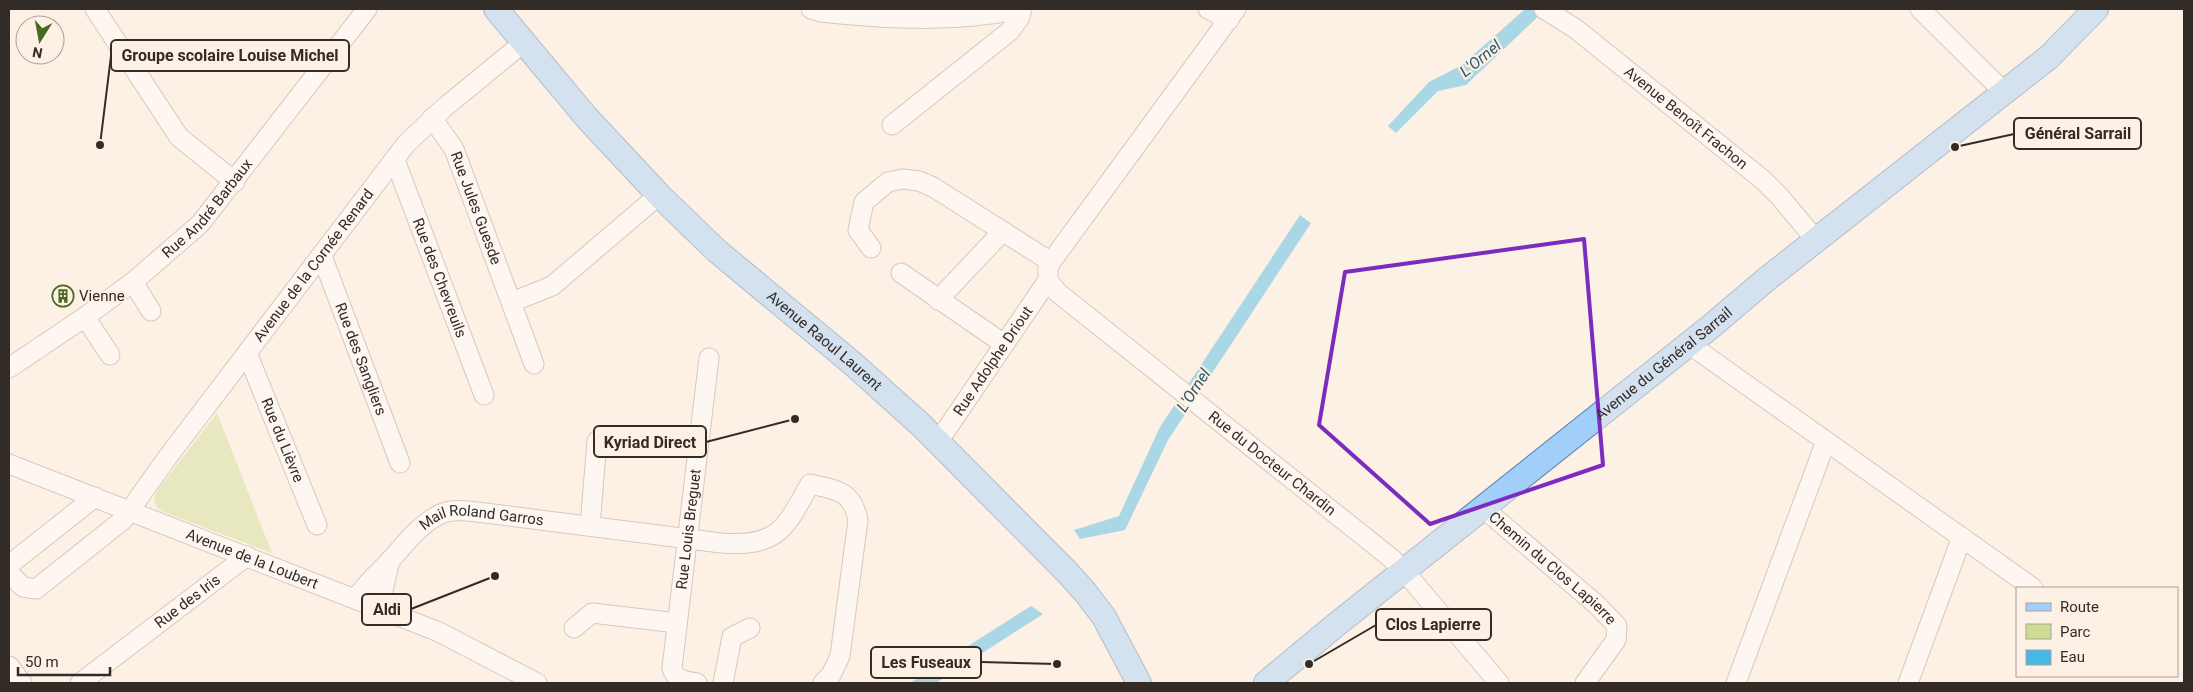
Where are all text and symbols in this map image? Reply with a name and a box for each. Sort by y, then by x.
north arrow [15,15,65,65]
water label: L'Ornel [1456,36,1505,81]
callout: Groupe scolaire Louise Michel [111,40,349,71]
text: N [31,44,44,62]
text: Groupe scolaire Louise Michel [121,46,339,65]
street label: Avenue Benoît Frachon [1621,63,1751,173]
callout: Général Sarrail [2014,118,2141,149]
text: Général Sarrail [2025,124,2131,143]
street label: Rue Jules Guesde [447,149,505,267]
street label: Rue André Barbaux [158,155,257,262]
street label: Avenue de la Cornée Renard [250,186,377,345]
street label: Rue des Chevreuils [409,215,470,340]
building icon: Vienne [51,284,75,308]
place label: Vienne [79,287,125,305]
street label: Avenue Raoul Laurent [763,287,886,395]
street label: Rue des Sangliers [331,300,390,418]
street label: Rue Adolphe Driout [950,303,1037,419]
street label: Avenue du Général Sarrail [1591,303,1736,424]
water label: L'Ornel [1172,365,1214,415]
street label: Rue du Lièvre [257,395,308,485]
street label: Rue du Docteur Chardin [1205,407,1339,519]
callout: Kyriad Direct [594,426,706,457]
text: Kyriad Direct [604,433,697,452]
street label: Rue Louis Breguet [672,468,705,591]
street label: Mail Roland Garros [416,501,545,534]
street label: Chemin du Clos Lapierre [1485,508,1620,629]
street label: Avenue de la Loubert [183,525,321,593]
street label: Rue des Iris [151,571,224,632]
legend [2016,587,2178,677]
callout: Aldi [362,594,411,625]
text: Route [2060,598,2099,616]
text: Aldi [373,600,401,619]
callout: Clos Lapierre [1376,609,1491,640]
text: Clos Lapierre [1385,615,1481,634]
text: Parc [2060,623,2090,641]
scale bar [18,644,110,676]
callout: Les Fuseaux [871,647,981,678]
text: Eau [2060,648,2085,666]
text: 50 m [25,653,59,671]
text: Les Fuseaux [881,653,972,672]

